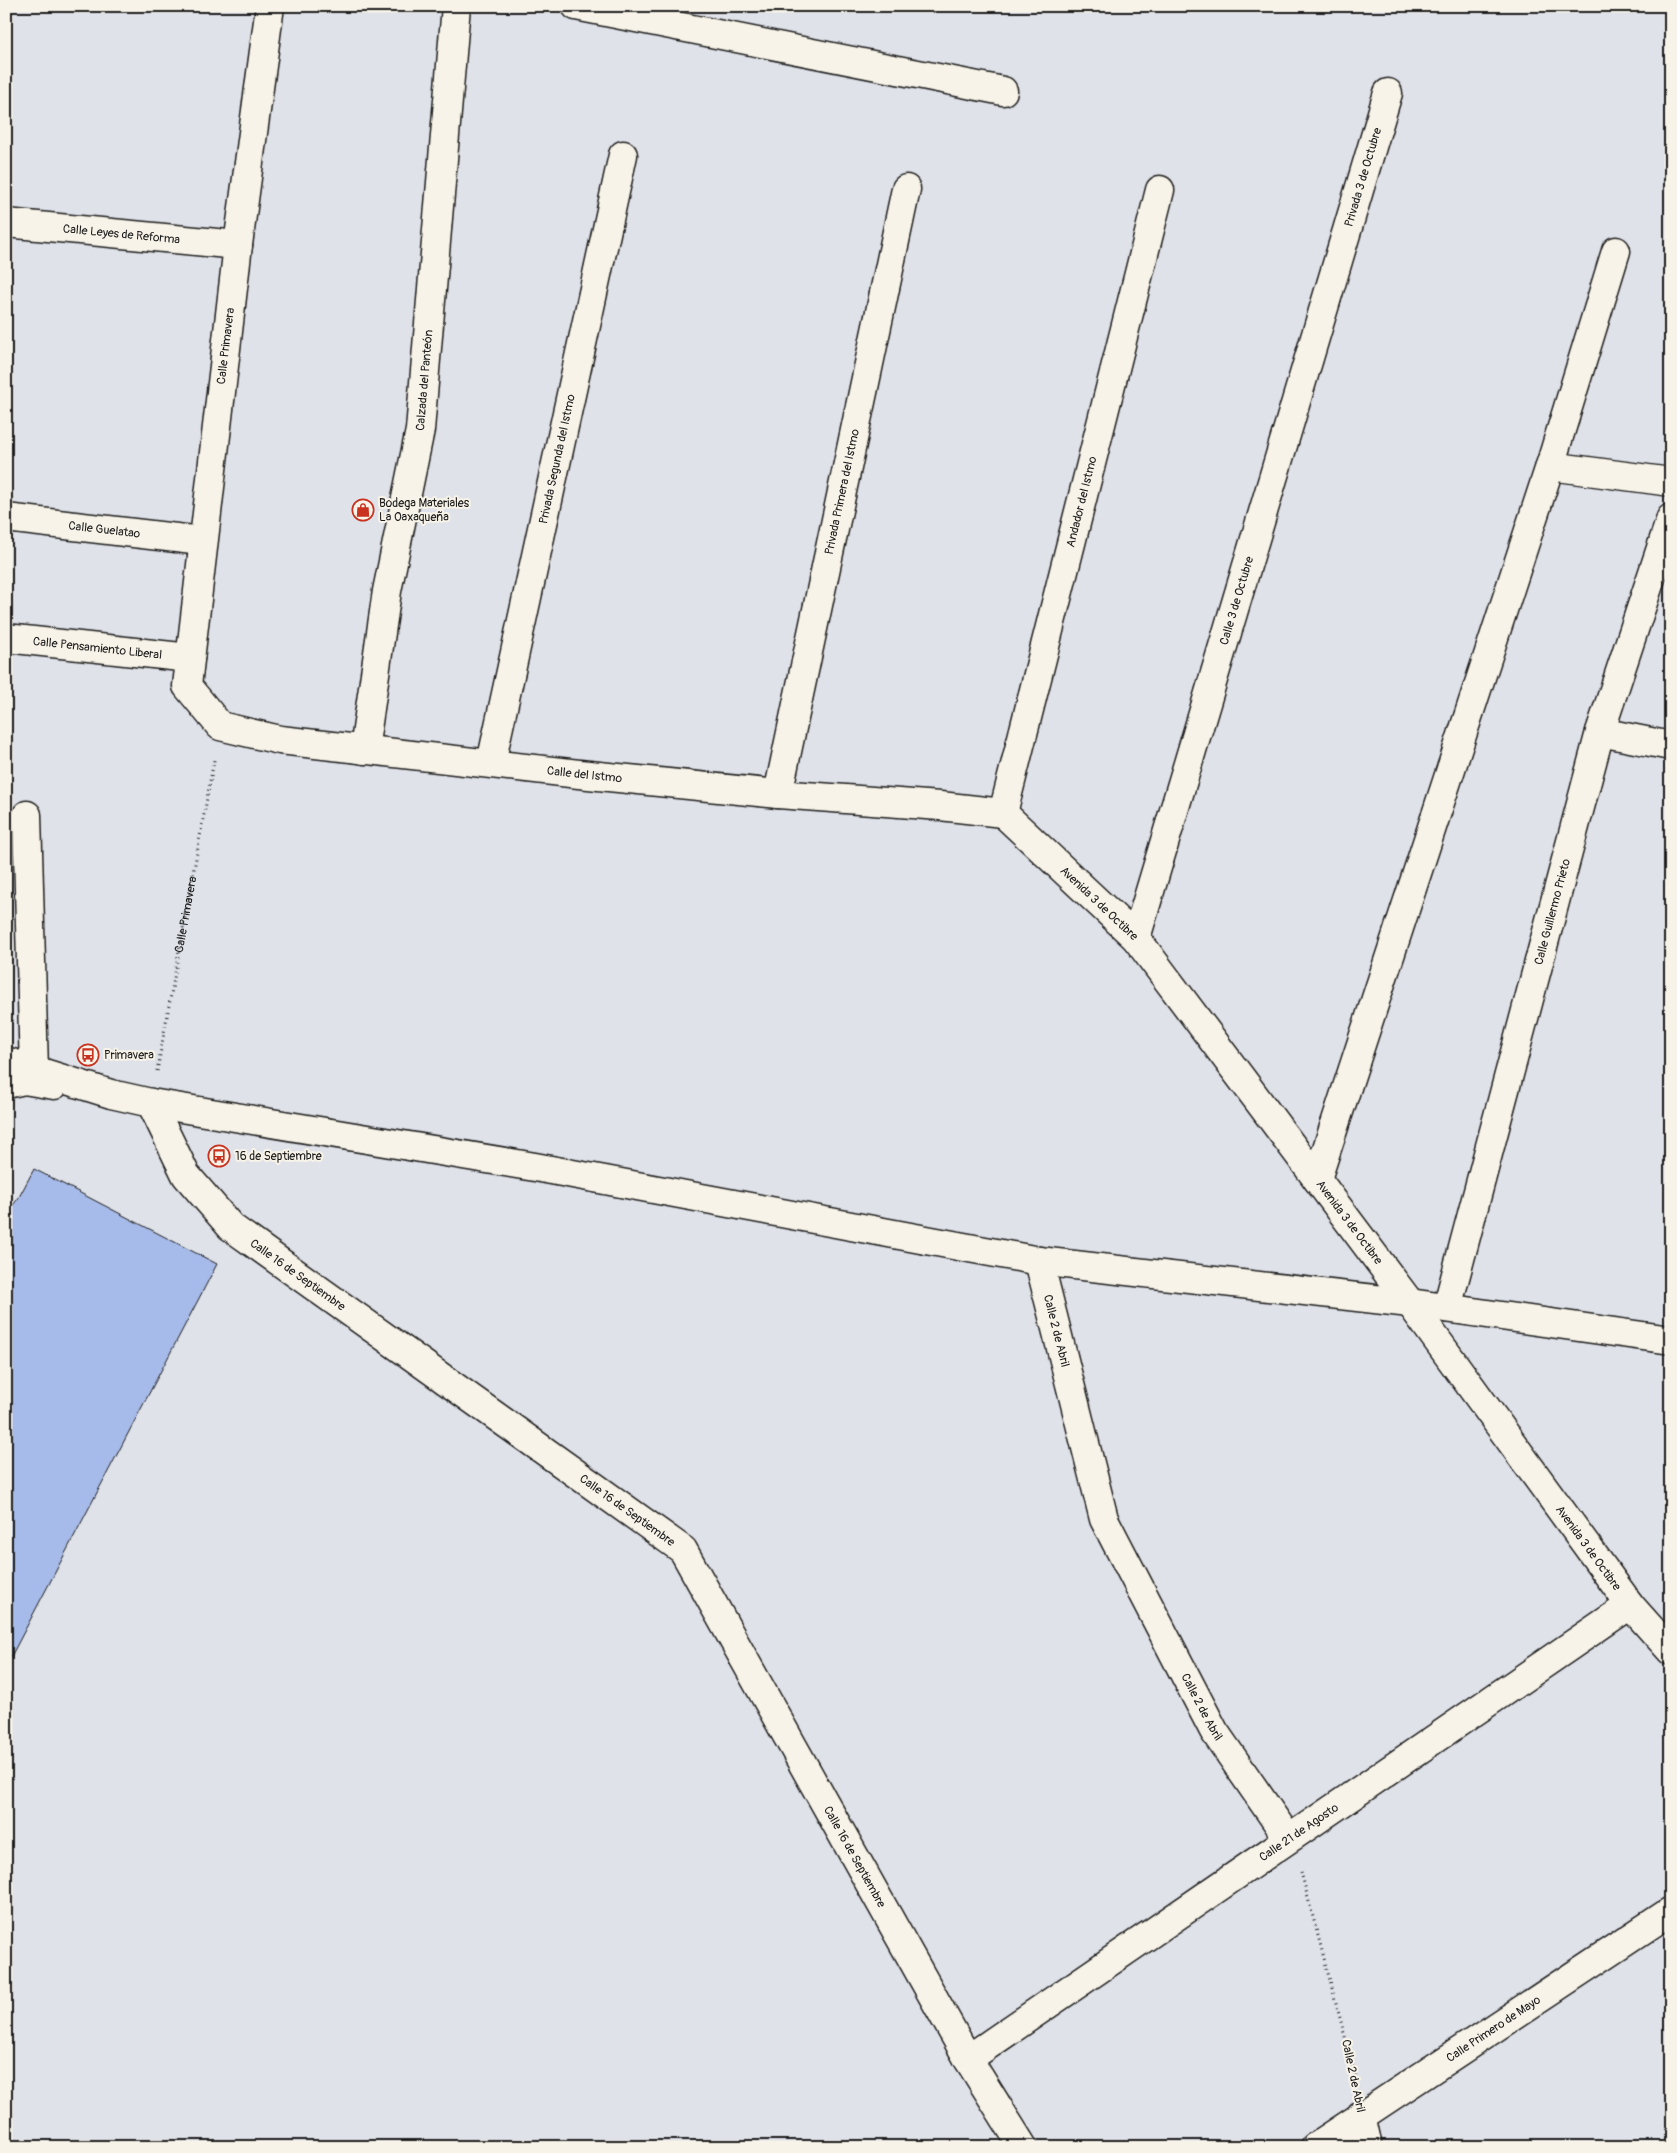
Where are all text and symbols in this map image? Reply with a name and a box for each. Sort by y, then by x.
street label: Privada 3 de Octubre [1341,126,1385,228]
street label: Calle Leyes de Reforma [62,221,181,247]
street label: Calle Primavera [214,306,238,385]
street label: Calzada del Panteón [412,329,436,431]
street label: Privada Segunda del Istmo [536,392,578,525]
street label: Privada Primera del Istmo [821,427,863,556]
street label: Andador del Istmo [1063,454,1100,549]
place label: Bodega Materiales La Oaxaqueña [379,496,470,525]
shop icon: Bodega Materiales La Oaxaqueña [351,498,375,522]
street label: Calle Guelatao [68,518,142,541]
street label: Calle 3 de Octubre [1216,555,1257,647]
street label: Calle Pensamiento Liberal [32,633,163,662]
street label: Calle del Istmo [546,763,623,786]
street label: Calle Guillermo Prieto [1531,857,1574,966]
street label: Avenida 3 de Octibre [1057,863,1141,944]
street label: Calle Primavera [171,875,200,954]
bus stop icon: Primavera [76,1043,100,1067]
place label: Primavera [104,1048,154,1063]
bus stop icon: 16 de Septiembre [207,1144,231,1168]
place label: 16 de Septiembre [235,1149,322,1164]
street label: Avenida 3 de Octibre [1313,1177,1386,1268]
street label: Calle 16 de Septiembre [247,1236,349,1314]
street label: Calle 2 de Abril [1040,1293,1073,1369]
street label: Calle 16 de Septiembre [577,1471,678,1550]
street label: Avenida 3 de Octibre [1552,1502,1624,1594]
street label: Calle 2 de Abril [1178,1671,1226,1744]
street label: Calle 21 de Agosto [1256,1799,1342,1865]
street label: Calle 16 de Septiembre [820,1803,889,1910]
street label: Calle Primero de Mayo [1443,1992,1544,2065]
street label: Calle 2 de Abril [1338,2038,1368,2114]

